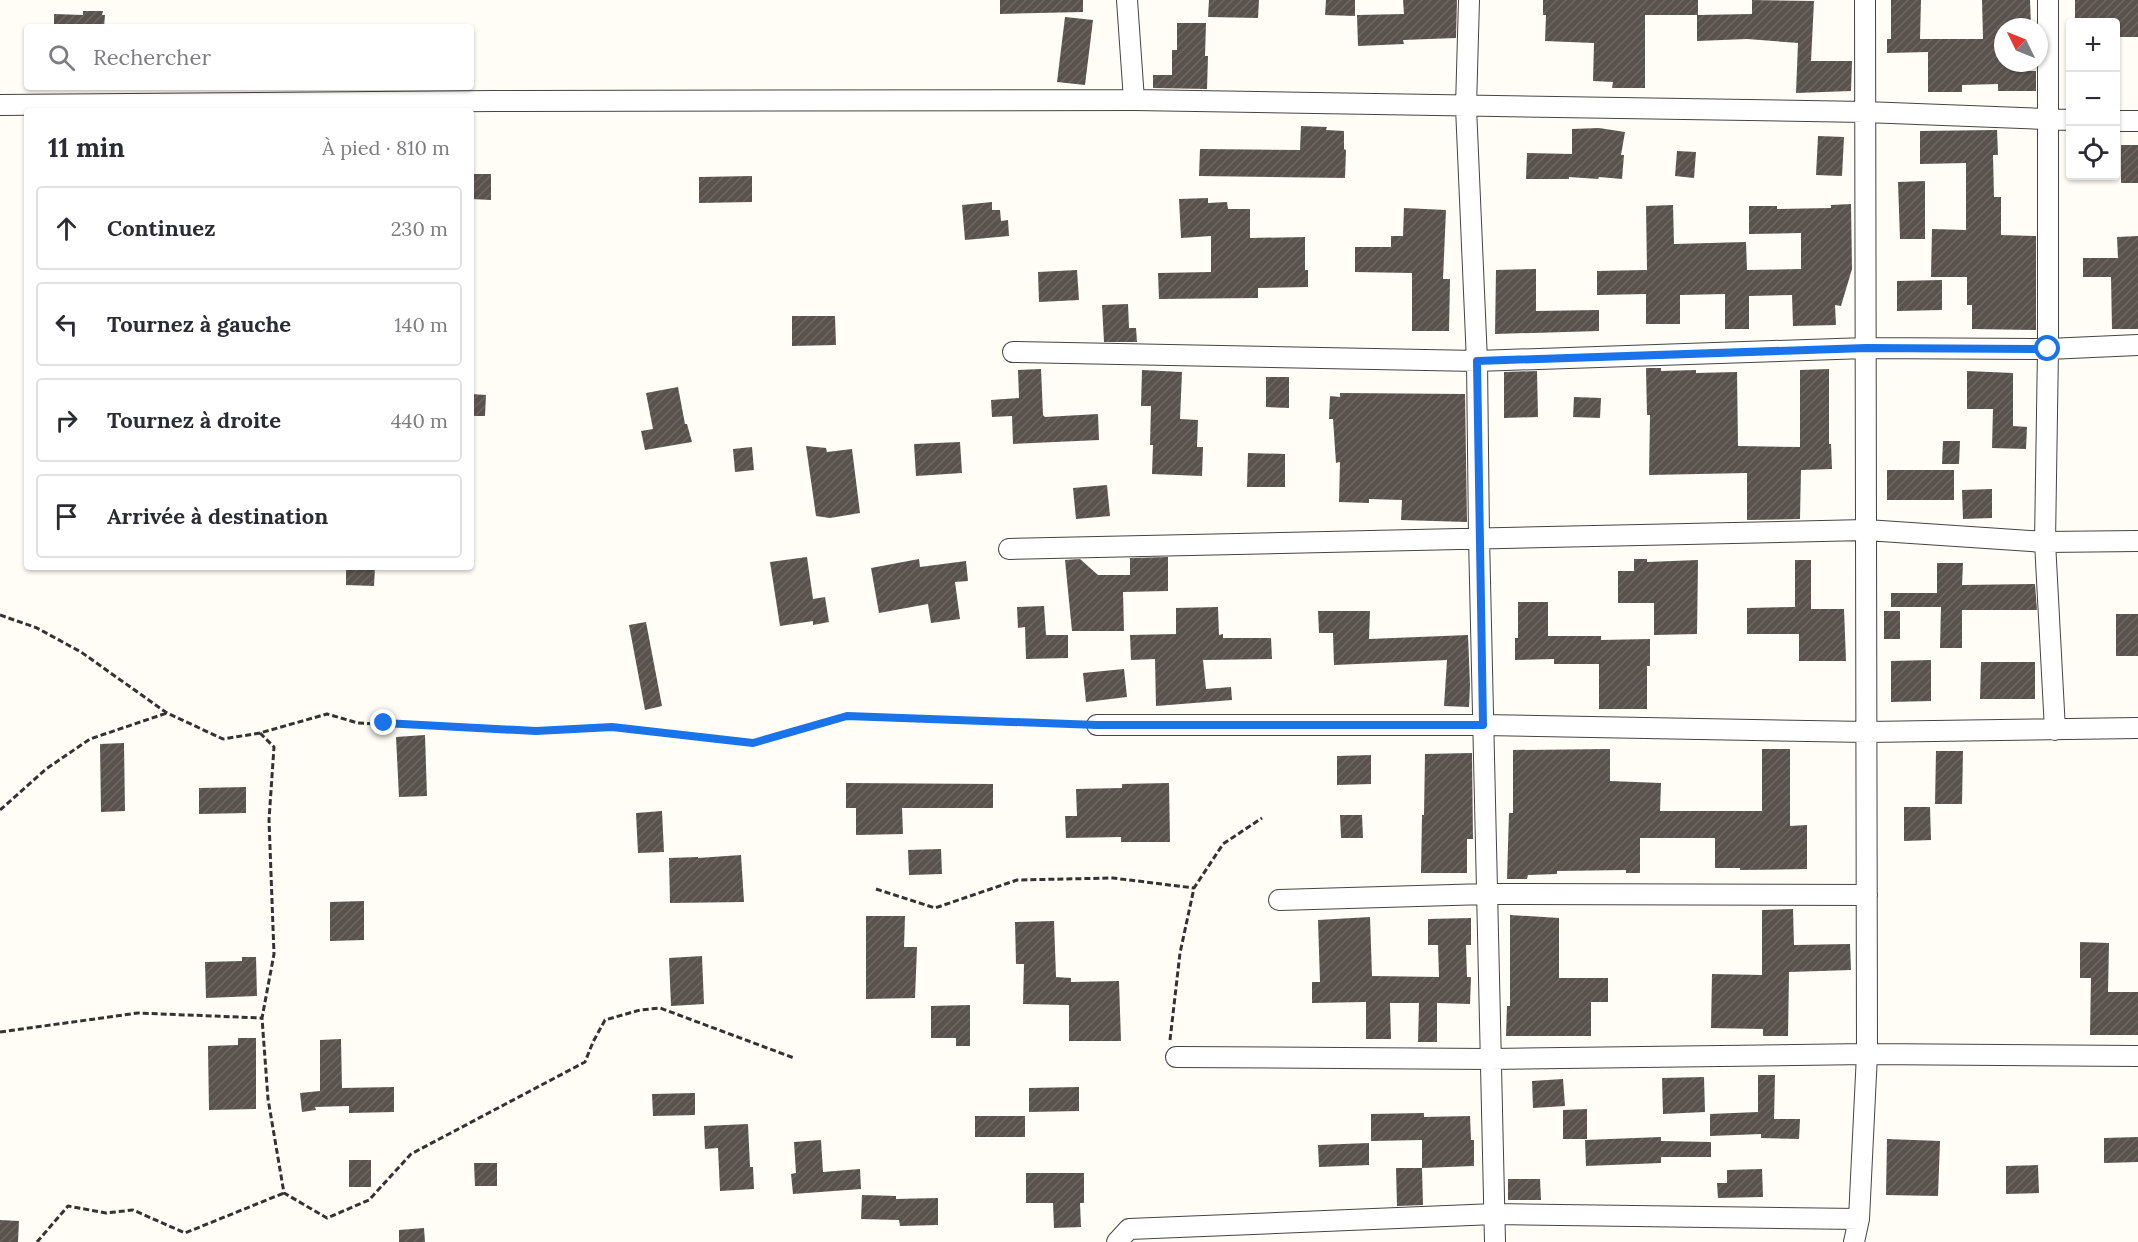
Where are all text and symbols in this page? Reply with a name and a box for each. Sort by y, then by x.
north arrow [1994,18,2048,72]
map controls [2066,18,2120,180]
button: + [2066,18,2120,72]
search box [24,24,474,90]
icon: search [45,41,78,74]
text: Rechercher [93,43,211,71]
button: − [2066,72,2120,126]
button: locate [2066,126,2120,180]
text: 11 min [48,131,125,164]
text: À pied · 810 m [322,135,450,160]
icon: ahead [50,212,83,245]
text: Continuez [107,214,215,242]
text: 230 m [391,216,448,241]
icon: left [50,308,83,341]
text: Tournez à gauche [107,310,291,338]
text: 140 m [394,312,448,337]
route start [2034,335,2060,361]
icon: right [50,404,83,437]
text: Tournez à droite [107,406,281,434]
text: 440 m [391,408,448,433]
icon: arrive [50,500,83,533]
text: Arrivée à destination [107,502,328,530]
route end [370,709,396,735]

